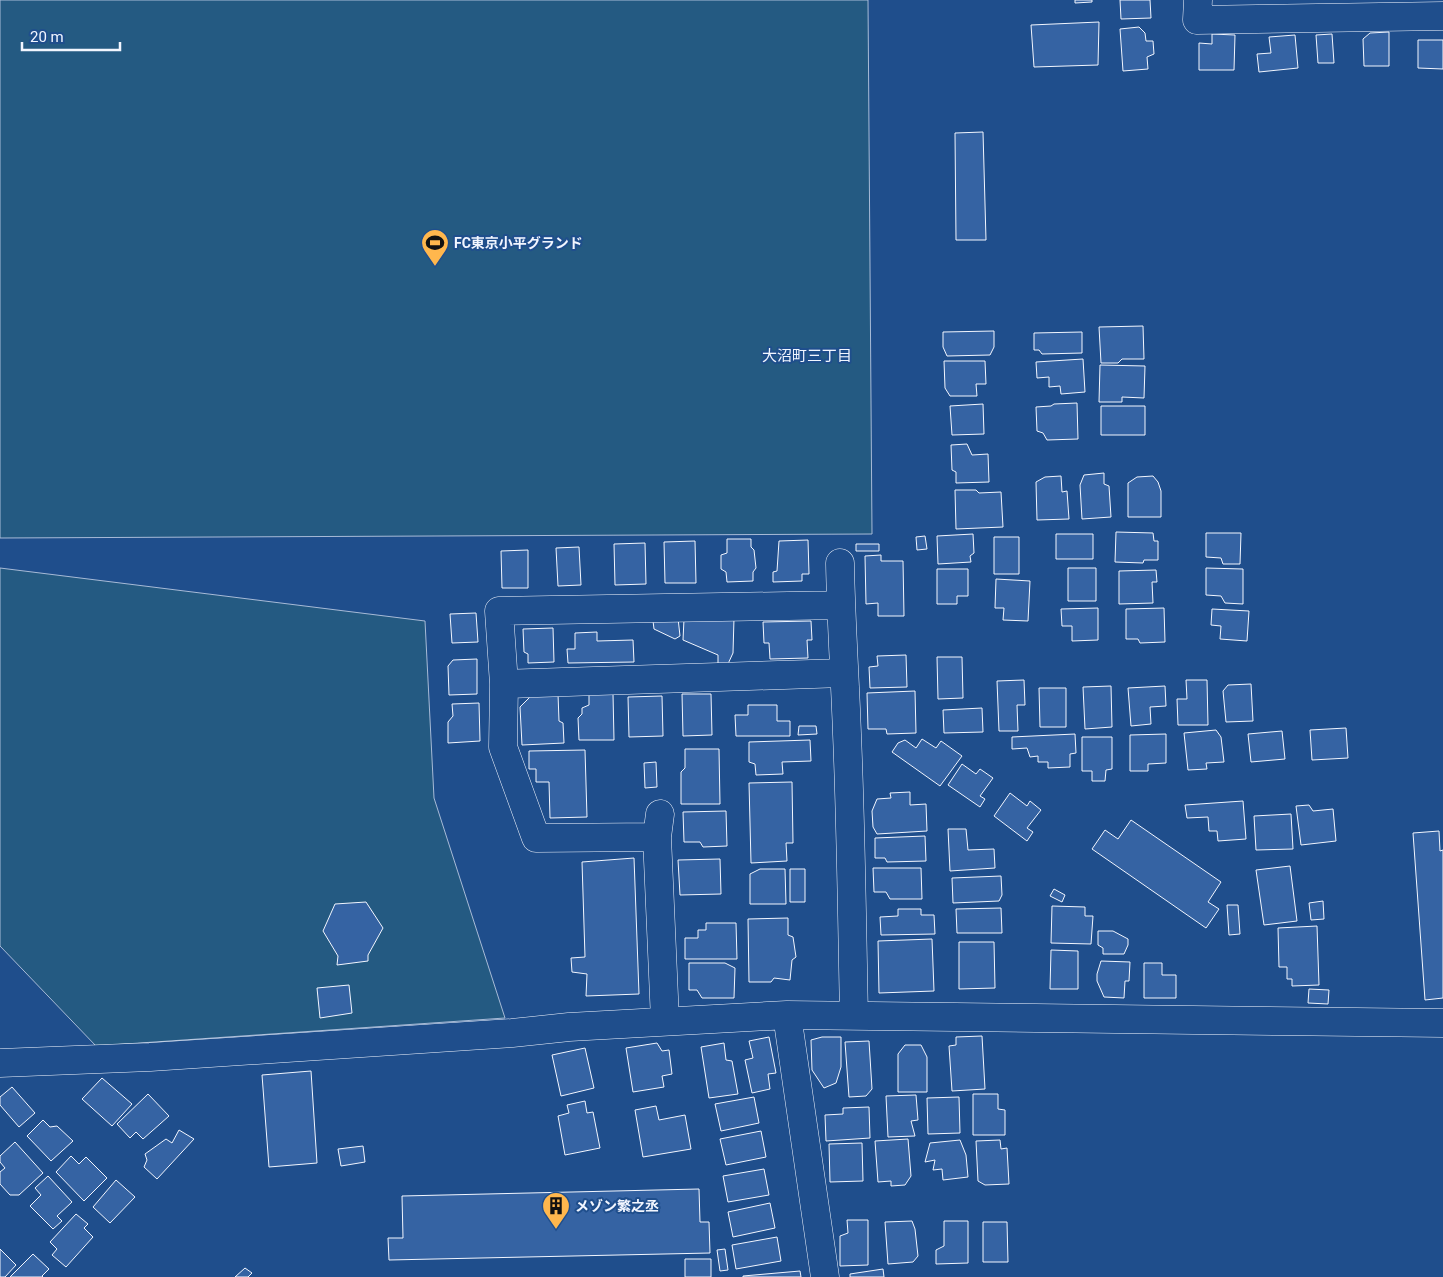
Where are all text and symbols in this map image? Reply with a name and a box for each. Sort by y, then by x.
scale bar [22,20,120,52]
text: 20 m [30,28,64,46]
sports icon: FC東京小平グランド [420,228,450,267]
place label: FC東京小平グランド [454,235,583,251]
district label: 大沼町三丁目 [762,347,852,365]
building icon: メゾン繁之丞 [541,1191,571,1230]
place label: メゾン繁之丞 [575,1198,659,1214]

